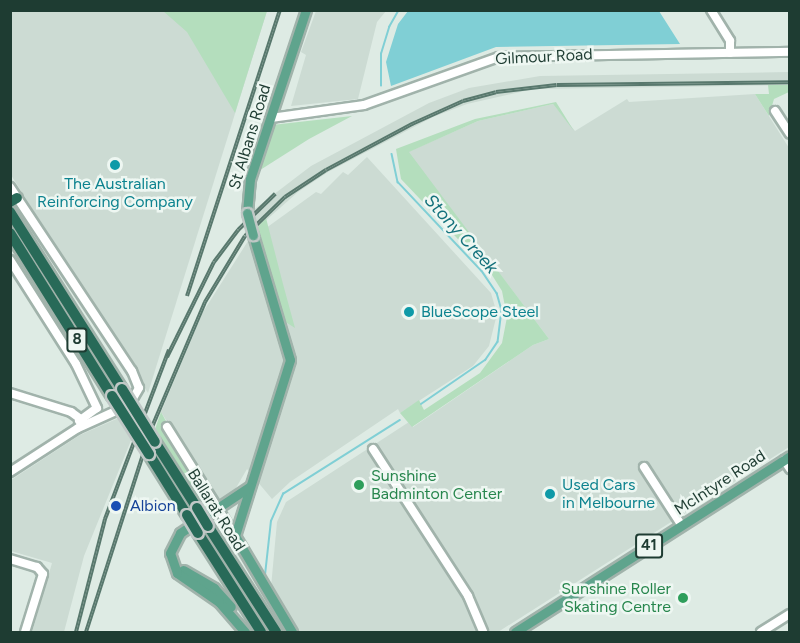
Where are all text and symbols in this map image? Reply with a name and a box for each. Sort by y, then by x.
street label: Gilmour Road [495,45,593,69]
street label: St Albans Road [225,82,275,192]
marker: The Australian Reinforcing Company [108,158,122,172]
place label: The Australian Reinforcing Company [37,174,193,212]
water label: Stony Creek [420,190,502,278]
place label: BlueScope Steel [421,302,539,322]
marker: BlueScope Steel [402,305,416,319]
road number: 8 [65,328,89,352]
street label: McIntyre Road [671,446,769,520]
street label: Ballarat Road [183,465,249,555]
place label: Sunshine Badminton Center [371,466,502,504]
place label: Used Cars in Melbourne [562,475,655,513]
marker: Sunshine Badminton Center [352,478,366,492]
marker: Used Cars in Melbourne [543,487,557,501]
place label: Albion [130,496,176,516]
marker: Albion [107,497,125,515]
road number: 41 [634,534,664,558]
place label: Sunshine Roller Skating Centre [561,579,671,617]
marker: Sunshine Roller Skating Centre [676,591,690,605]

